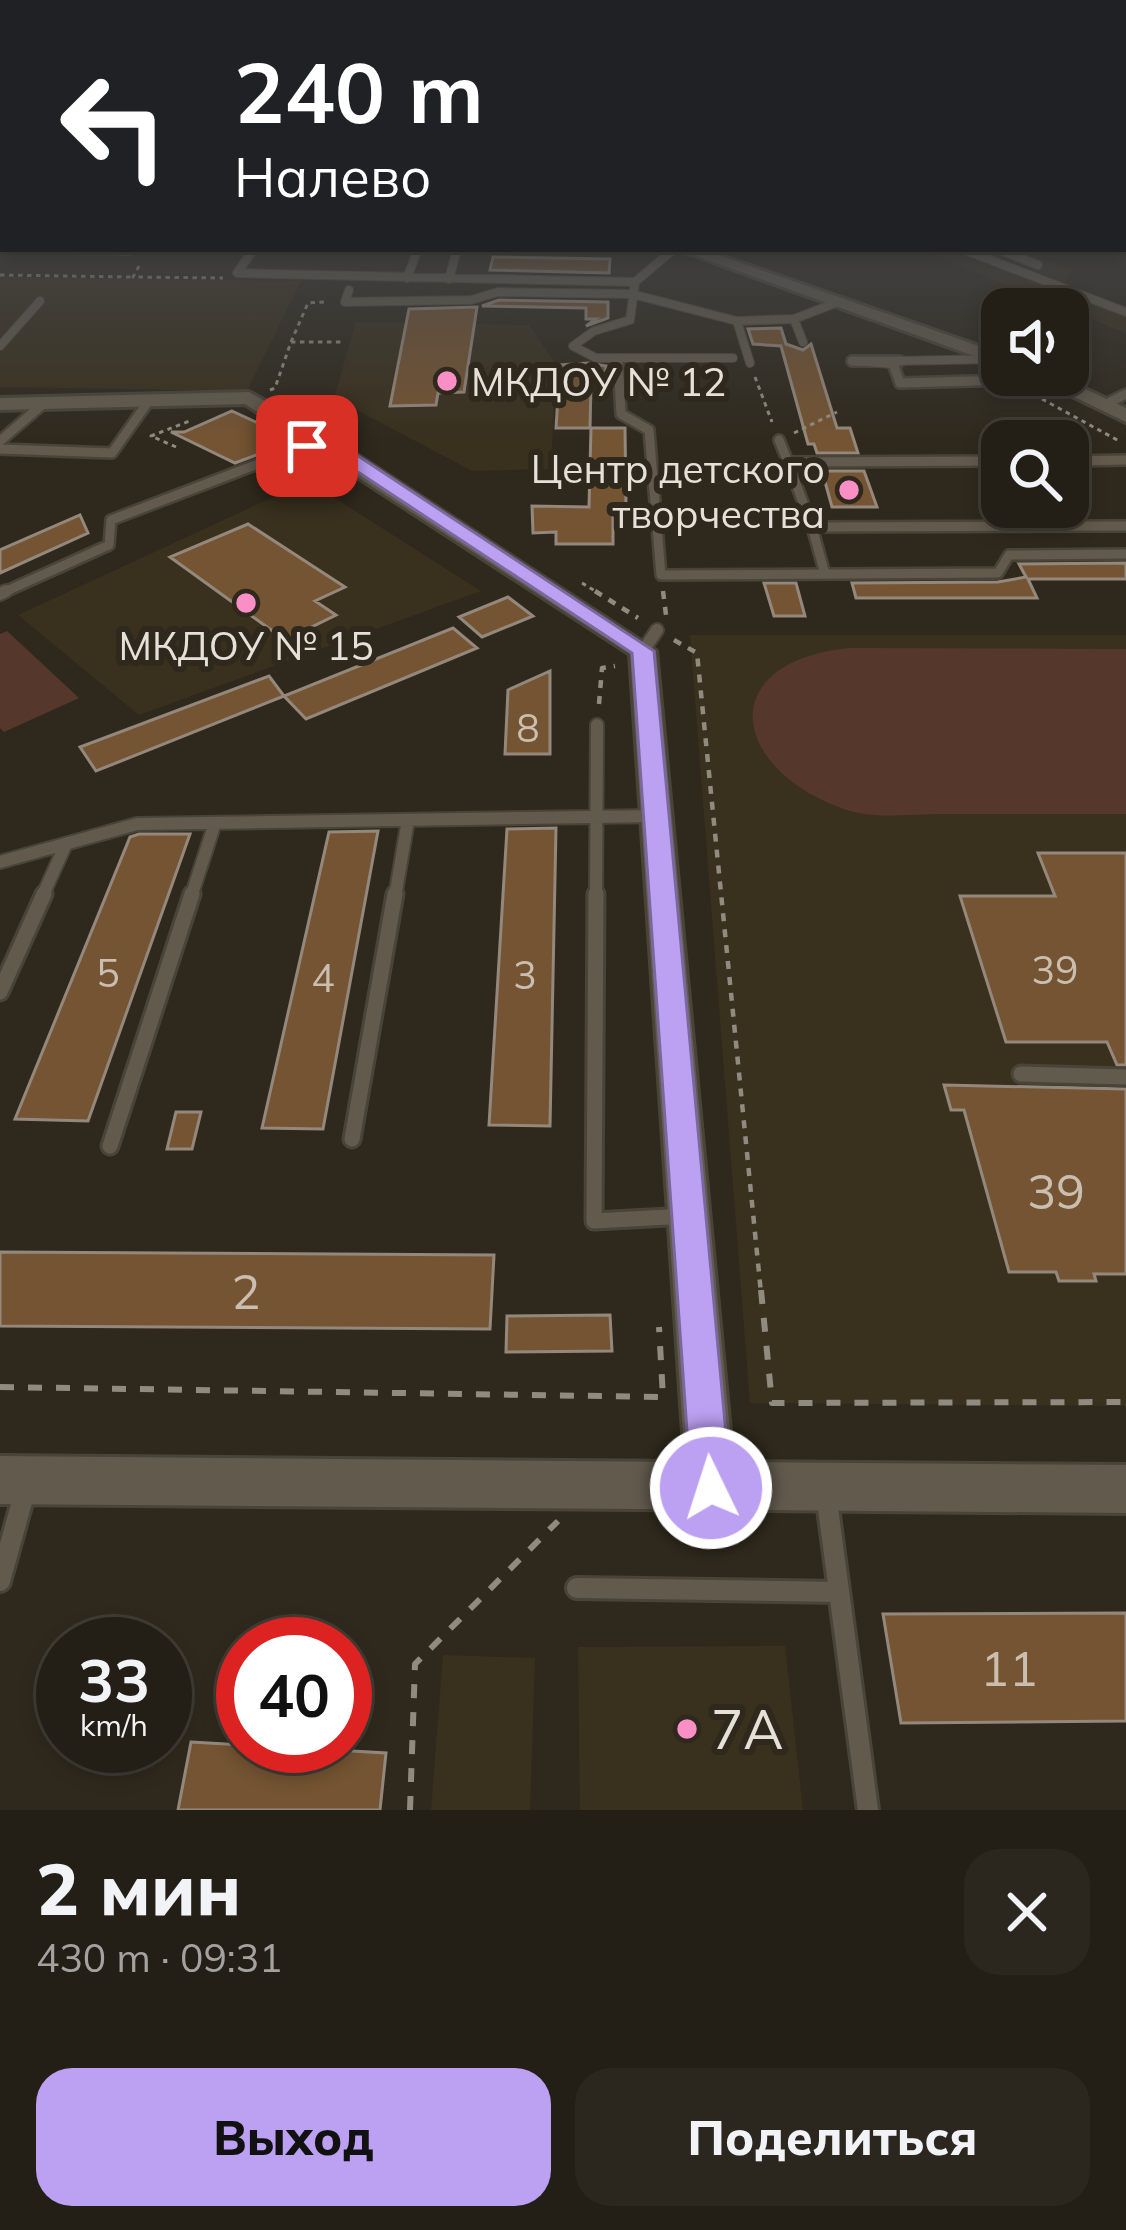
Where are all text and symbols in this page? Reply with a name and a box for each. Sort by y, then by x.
text: 240 m [234,39,484,144]
icon: left [36,48,192,204]
text: Налево [234,143,431,211]
map controls [981,288,1089,528]
button: sound [981,288,1089,396]
place label: МКДОУ № 12 [471,357,726,406]
marker: МКДОУ № 12 [434,368,460,394]
pin [256,395,358,497]
icon: arrive [274,413,340,479]
button: search [981,420,1089,528]
place label: Центр детского творчества [531,444,825,538]
marker: Центр детского творчества [836,477,862,503]
marker: МКДОУ № 15 [233,590,259,616]
place label: МКДОУ № 15 [118,621,374,670]
house number: 8 [516,703,540,752]
house number: 39 [1032,945,1078,994]
house number: 5 [96,948,120,997]
house number: 3 [513,950,537,999]
house number: 4 [311,953,335,1002]
house number: 39 [1027,1161,1085,1221]
house number: 2 [232,1261,260,1321]
position arrow [648,1425,774,1551]
speed limit sign: 40 [216,1617,372,1773]
house number: 11 [980,1638,1038,1698]
text: 33 [78,1642,150,1717]
place label: 7А [711,1695,783,1763]
text: km/h [80,1706,148,1744]
marker: 7А [674,1716,700,1742]
text: 2 мин [36,1843,241,1933]
button: close [964,1849,1090,1975]
text: 430 m · 09:31 [36,1933,282,1982]
button: Выход [36,2068,551,2206]
button: Поделиться [575,2068,1090,2206]

